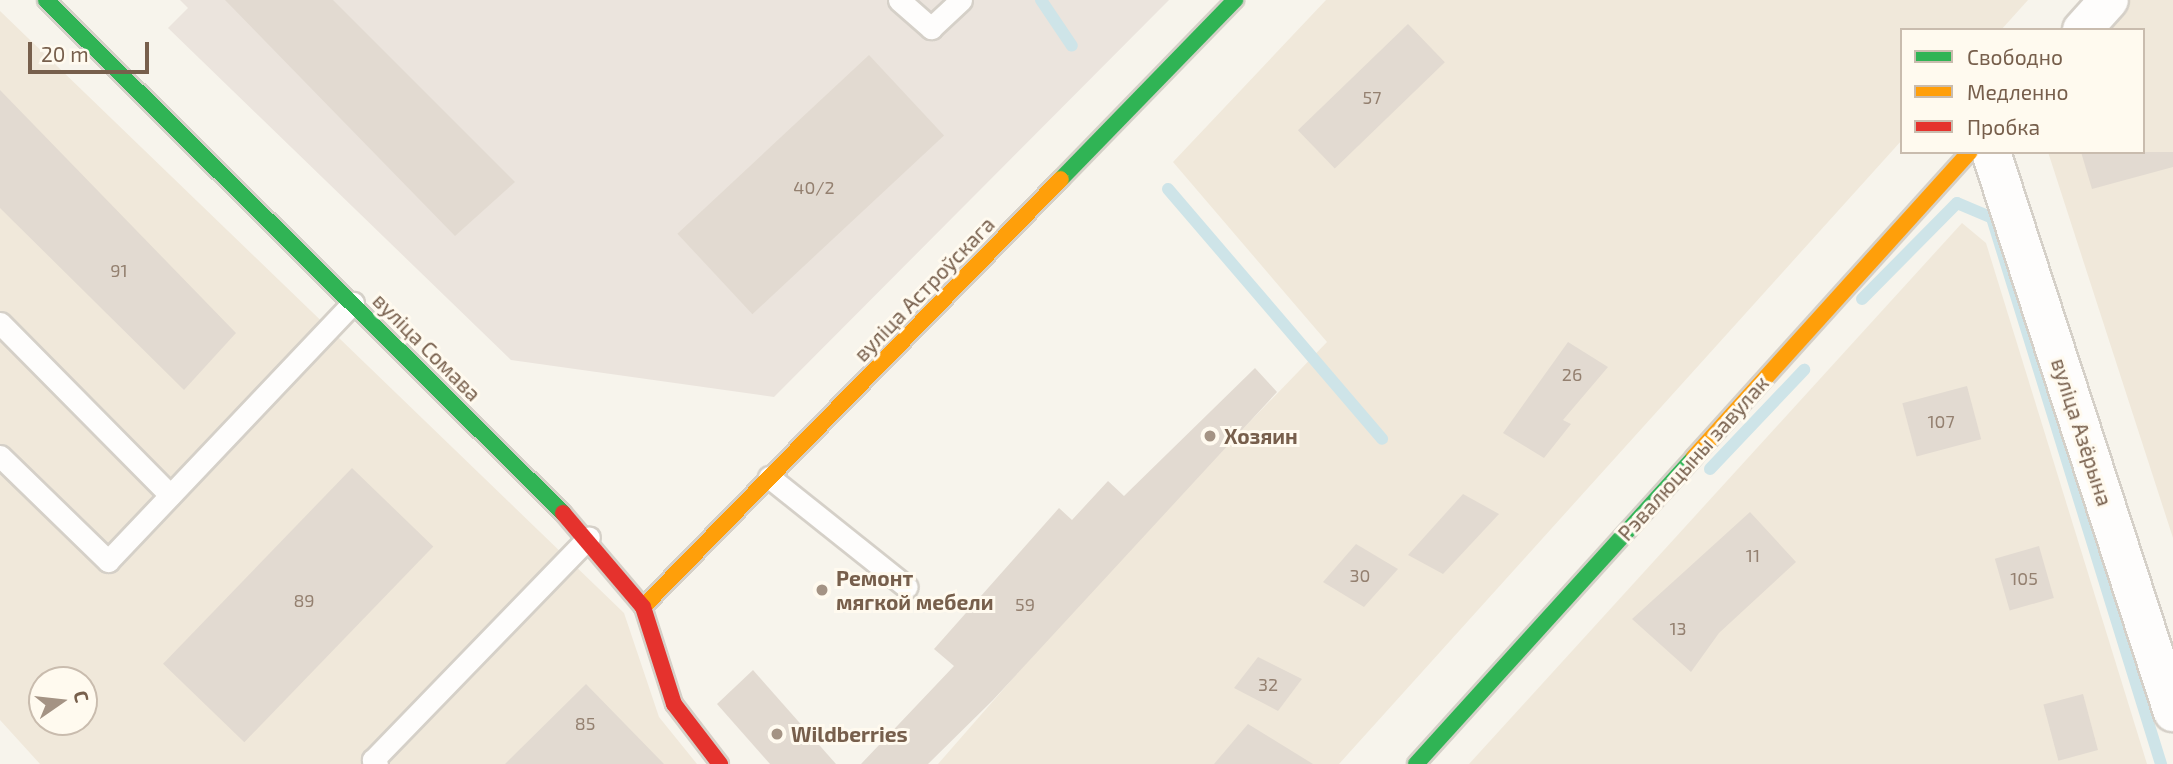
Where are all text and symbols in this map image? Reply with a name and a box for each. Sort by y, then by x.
scale bar [32,28,152,72]
legend [1900,28,2145,154]
text: 20 m [41,41,89,66]
text: Свободно [1967,44,2063,69]
text: Медленно [1967,79,2069,104]
house number: 57 [1363,86,1381,108]
text: Пробка [1967,114,2040,139]
house number: 40/2 [793,176,835,198]
street label: вуліца Астроўскага [849,212,999,366]
house number: 91 [110,259,128,281]
street label: вуліца Сомава [368,288,486,406]
street label: вуліца Азёрына [2046,355,2118,509]
house number: 26 [1562,363,1582,385]
street label: Рэвалюцыны завулак [1612,370,1774,546]
house number: 107 [1927,410,1955,432]
place label: Хозяин [1224,423,1298,449]
marker: Хозяин [1202,428,1218,444]
house number: 11 [1746,544,1760,566]
house number: 30 [1350,564,1370,586]
place label: Ремонт мягкой мебели [836,565,994,615]
house number: 105 [2010,567,2038,589]
marker: Ремонт мягкой мебели [814,582,830,598]
house number: 89 [293,589,315,611]
house number: 59 [1015,593,1035,615]
house number: 13 [1669,617,1687,639]
north arrow [28,666,98,736]
house number: 32 [1258,673,1278,695]
text: С [69,688,94,704]
house number: 85 [575,712,595,734]
place label: Wildberries [791,721,908,747]
marker: Wildberries [769,726,785,742]

